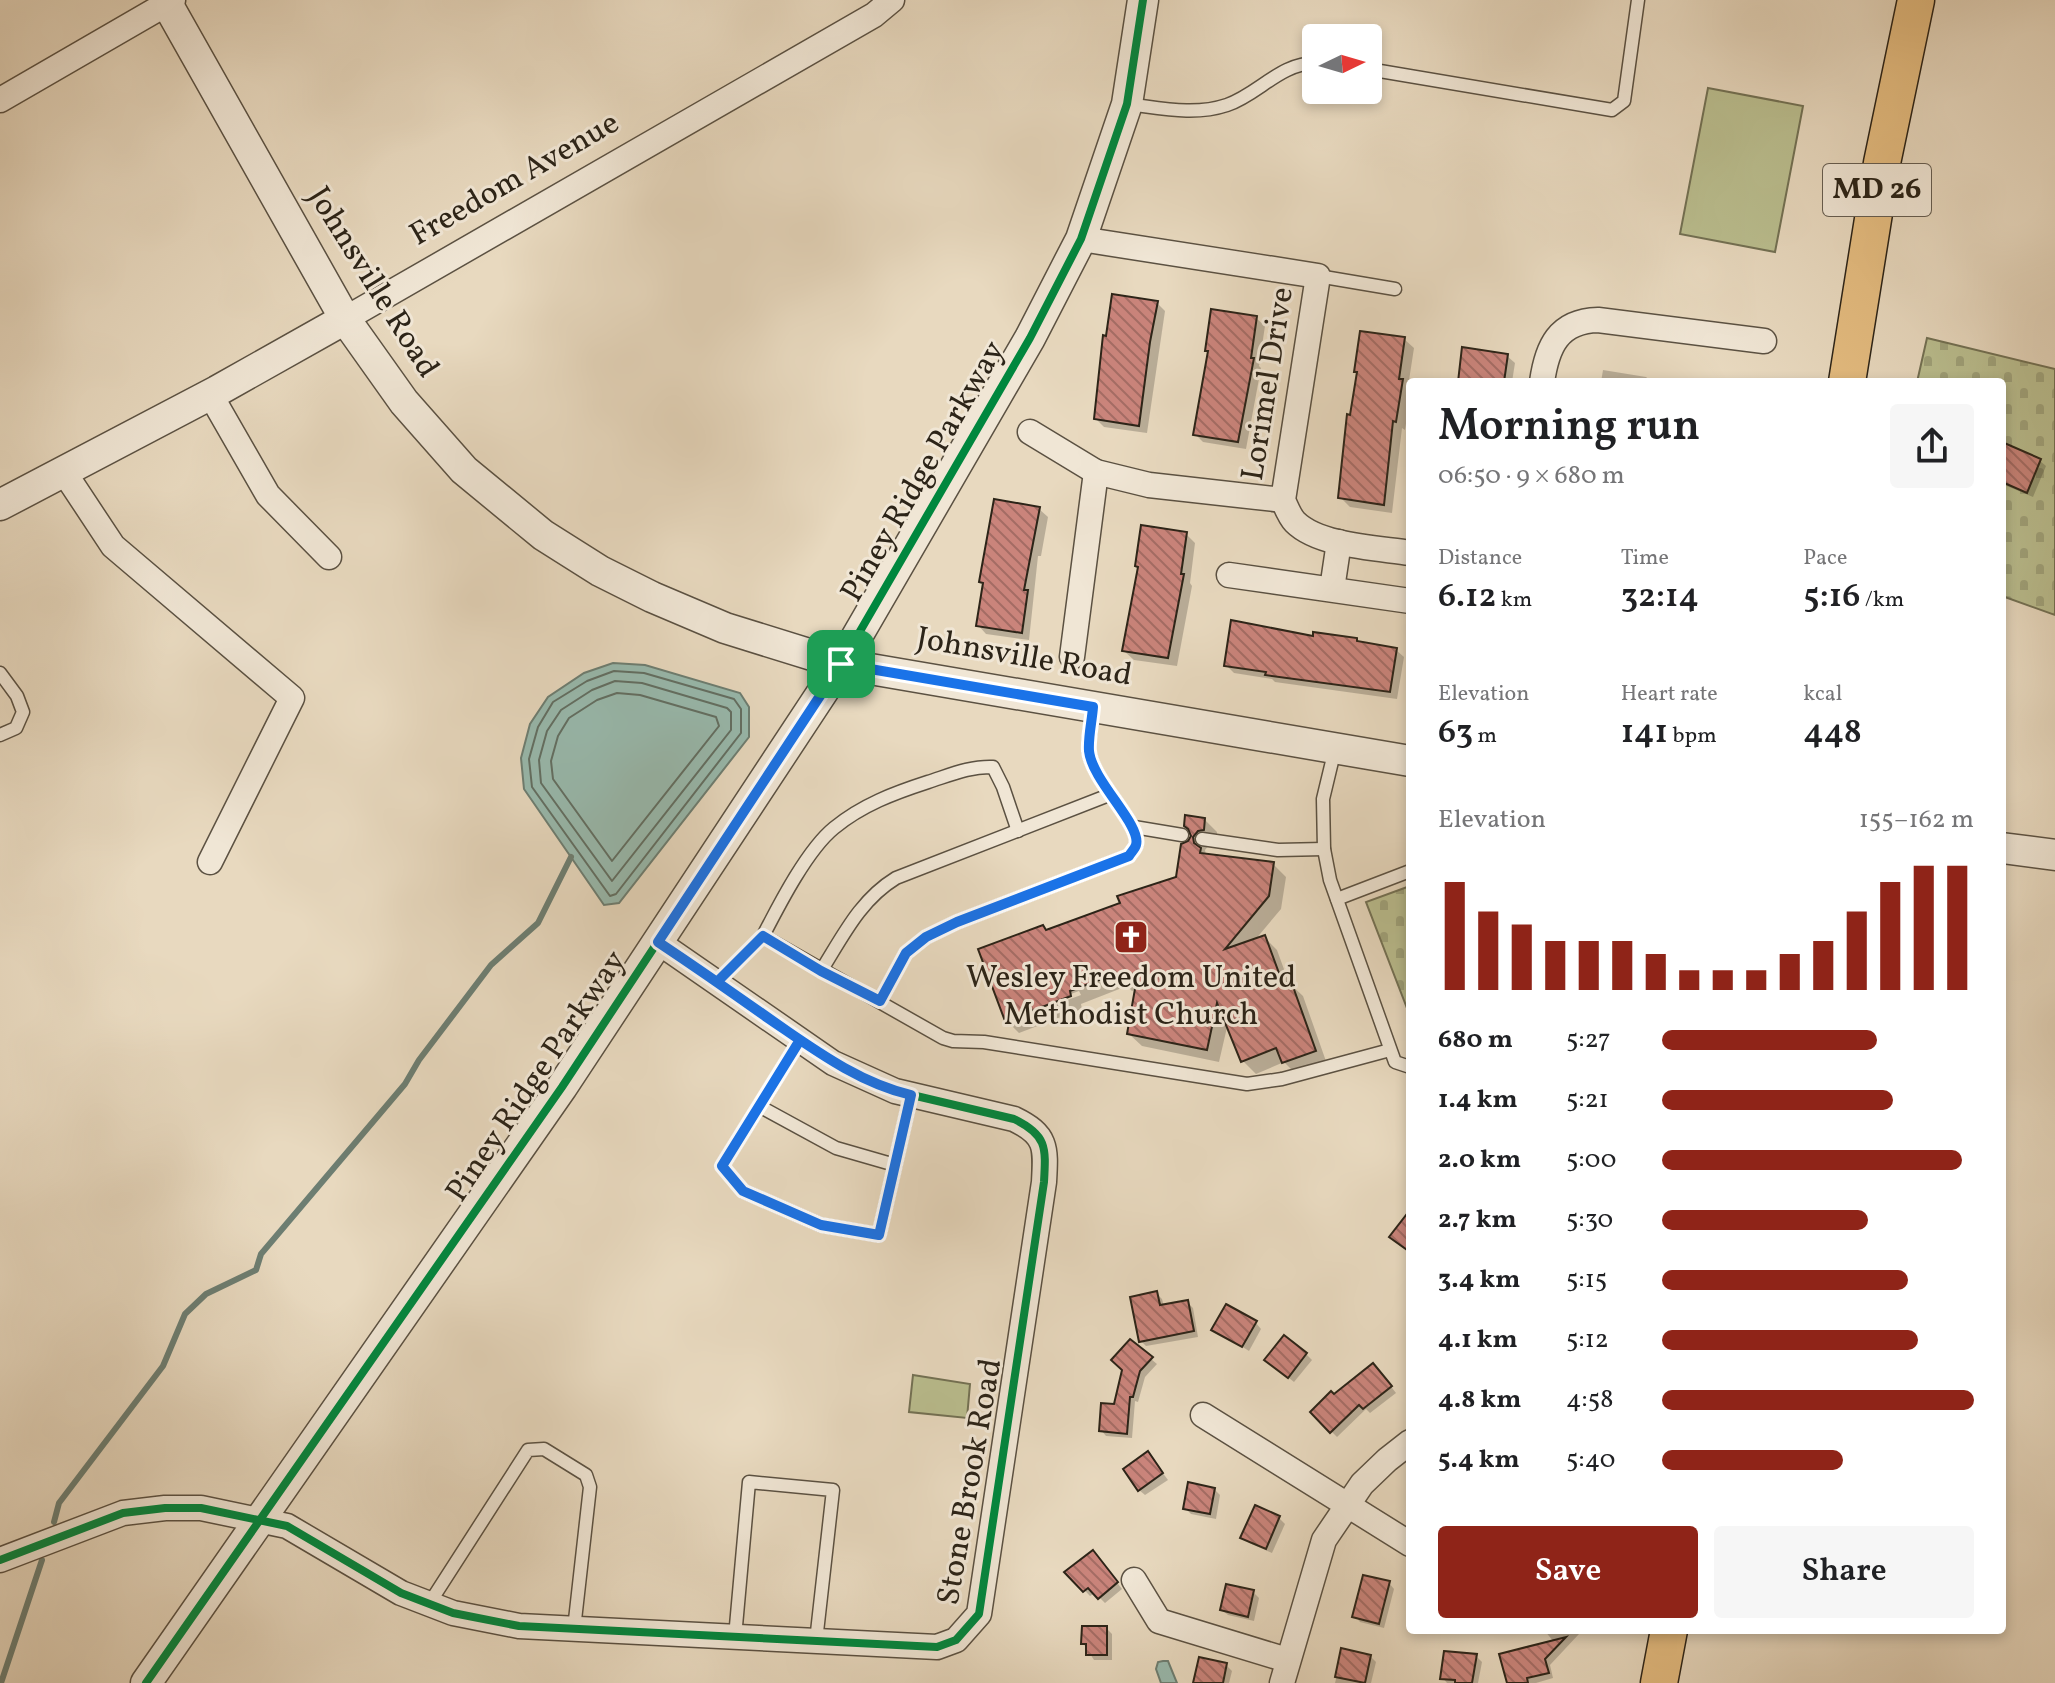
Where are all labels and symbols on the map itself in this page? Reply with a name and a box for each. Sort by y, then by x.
north arrow [1302,24,1382,104]
street label: Freedom Avenue [402,102,628,258]
road number: MD 26 [1823,164,1931,216]
street label: Johnsville Road [296,179,448,387]
street label: Lorimel Drive [1232,284,1306,484]
street label: Piney Ridge Parkway [831,333,1017,611]
street label: Johnsville Road [913,617,1135,699]
pin [807,630,875,698]
church icon: Wesley Freedom United Methodist Church [1112,918,1150,956]
street label: Piney Ridge Parkway [436,942,638,1212]
place label: Wesley Freedom United Methodist Church [966,957,1296,1038]
street label: Stone Brook Road [928,1355,1014,1609]

